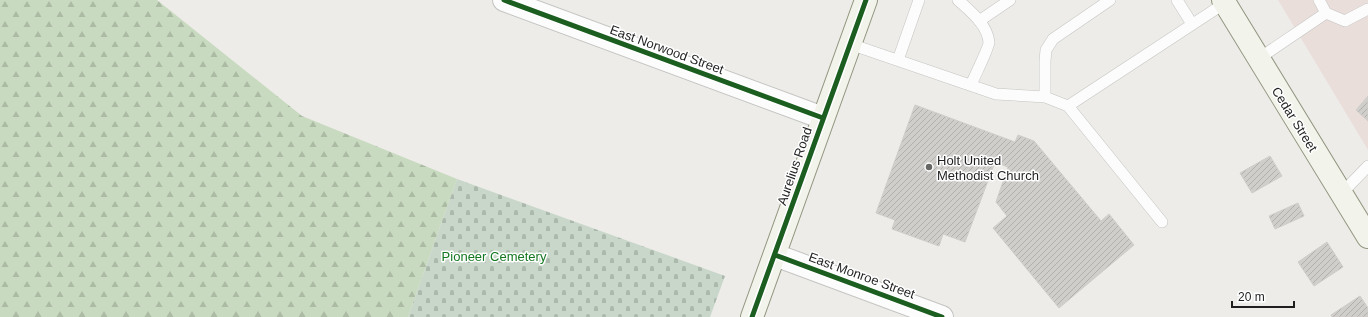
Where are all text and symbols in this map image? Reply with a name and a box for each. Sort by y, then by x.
street label: East Norwood Street [608,22,726,77]
street label: Cedar Street [1269,84,1321,155]
street label: Aurelius Road [774,125,815,207]
place label: Holt United Methodist Church [937,153,1039,183]
marker: Holt United Methodist Church [924,162,934,172]
park label: Pioneer Cemetery [442,249,547,264]
street label: East Monroe Street [807,249,917,302]
scale bar [1232,283,1294,309]
text: 20 m [1238,290,1265,304]

